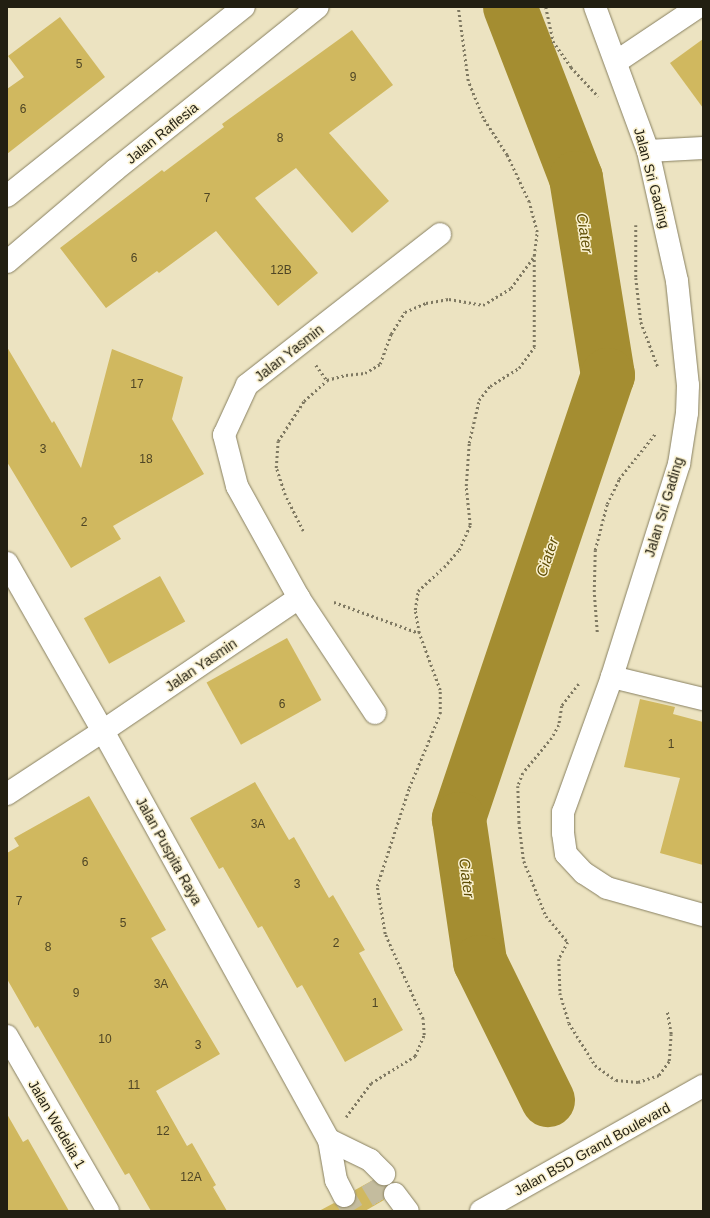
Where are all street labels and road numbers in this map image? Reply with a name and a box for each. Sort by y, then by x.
street label: Jalan Raflesia [123,99,201,167]
street label: Jalan Sri Gading [630,126,674,230]
street label: Jalan Yasmin [251,321,327,385]
street label: Jalan Sri Gading [641,455,687,559]
street label: Jalan Yasmin [162,635,240,695]
street label: Jalan Puspita Raya [132,794,206,908]
street label: Jalan Wedelia 1 [25,1077,89,1171]
street label: Jalan BSD Grand Boulevard [511,1099,673,1199]

